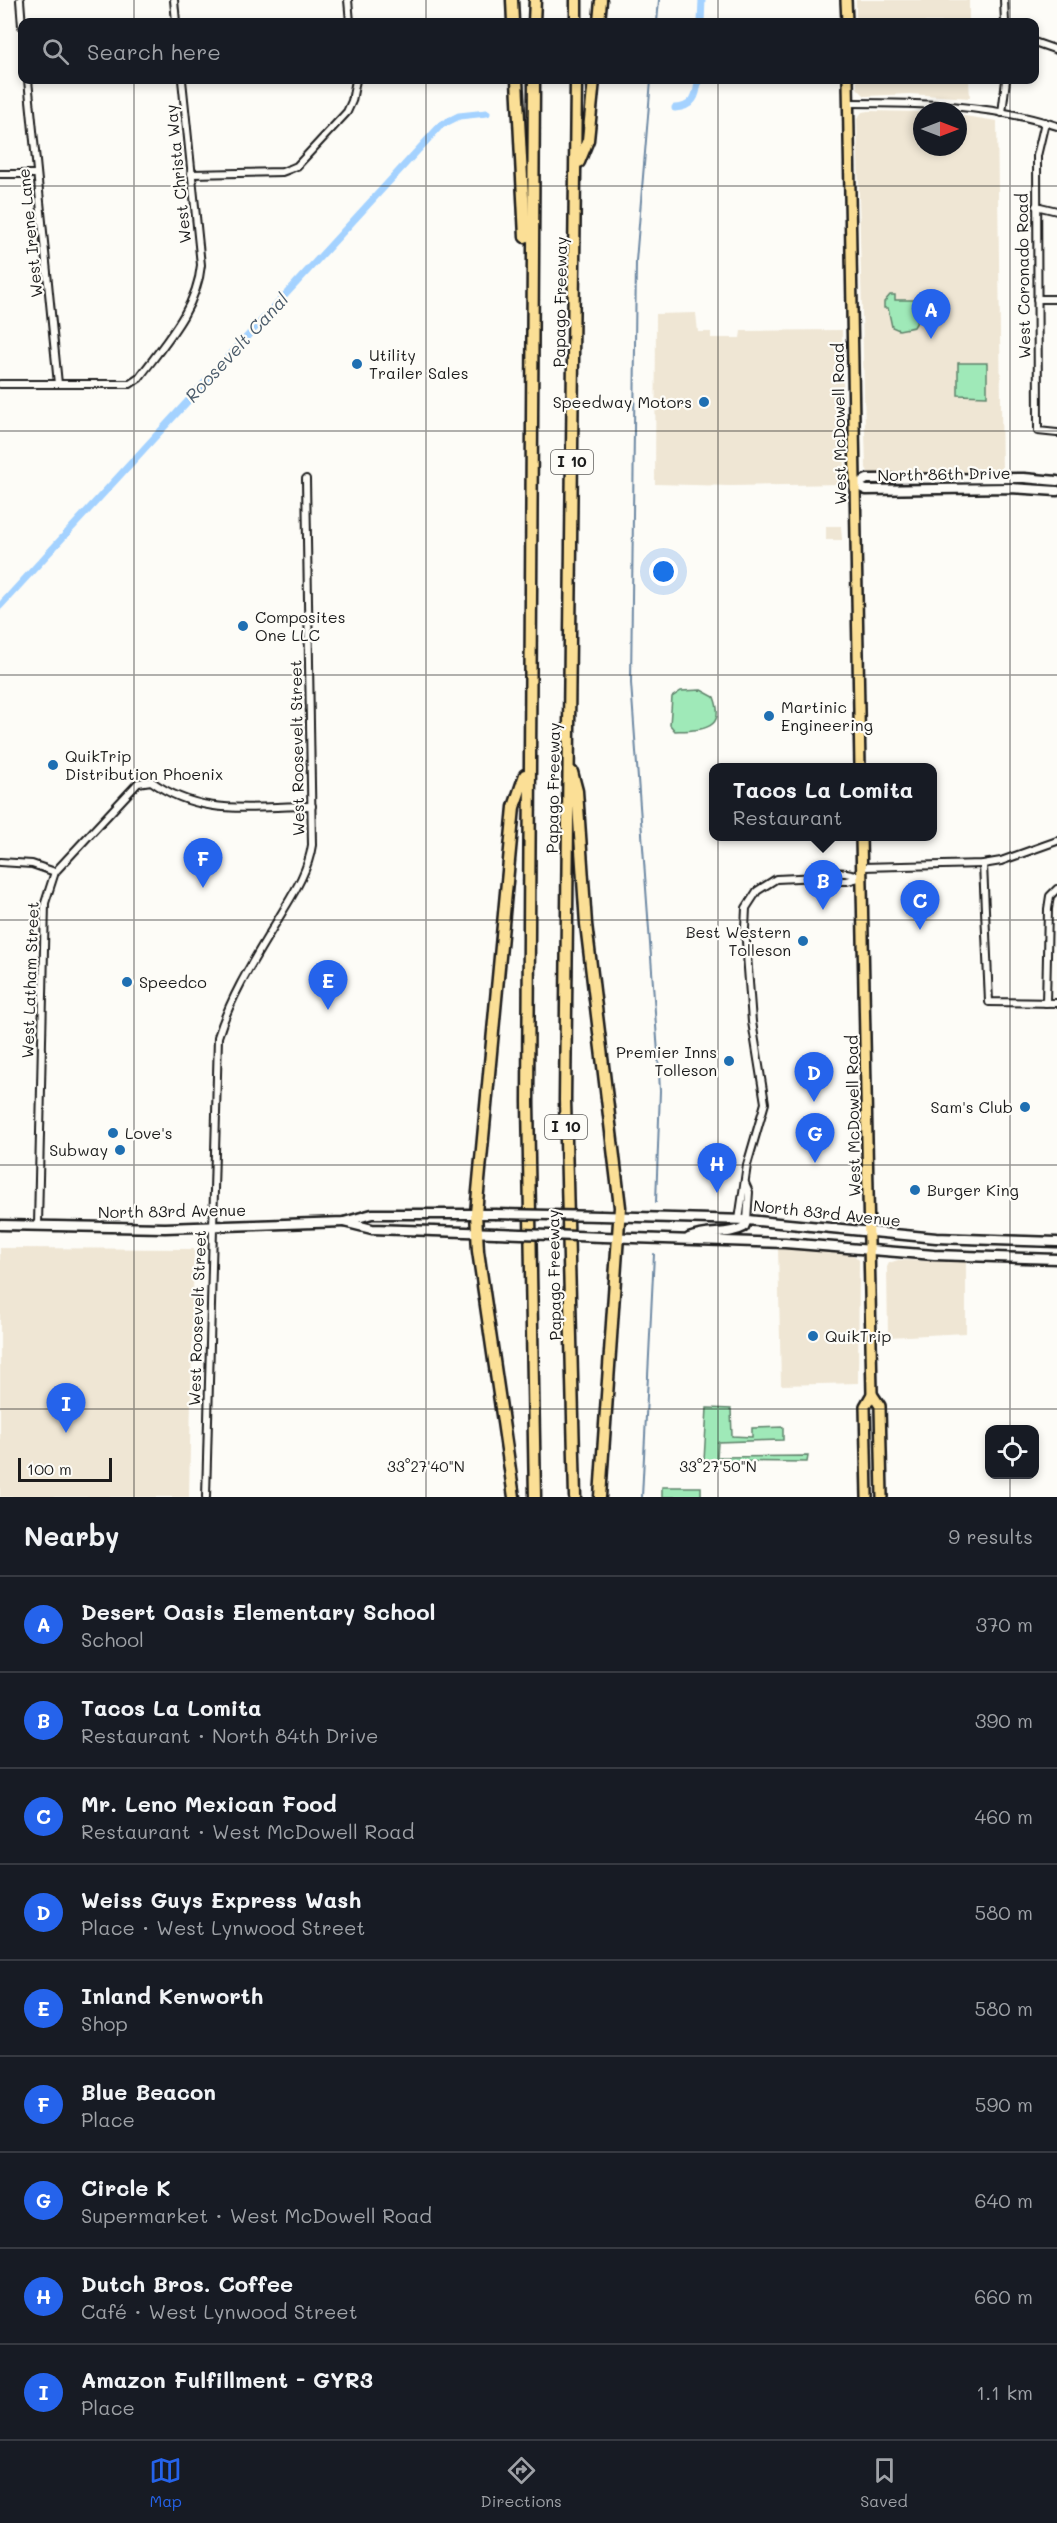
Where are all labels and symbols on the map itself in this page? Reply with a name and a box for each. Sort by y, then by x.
north arrow [913,102,967,156]
street label: West Christa Way [160,104,195,245]
street label: West Irene Lane [12,167,47,299]
street label: West Coronado Road [1011,193,1034,359]
street label: Papago Freeway [548,236,571,368]
water label: Roosevelt Canal [179,287,294,407]
pin: A [912,290,950,339]
street label: West McDowell Road [827,343,850,505]
place label: Utility Trailer Sales [369,344,469,383]
marker: Utility Trailer Sales [350,357,364,371]
place label: Speedway Motors [553,391,692,412]
marker: Speedway Motors [697,395,711,409]
road number: I 10 [551,450,593,474]
street label: North 86th Drive [877,462,1011,485]
your location [649,557,678,586]
place label: Composites One LLC [255,606,345,645]
marker: Composites One LLC [236,619,250,633]
street label: West Roosevelt Street [284,660,309,836]
place label: Martinic Engineering [781,696,873,735]
marker: Martinic Engineering [762,709,776,723]
street label: Papago Freeway [541,722,564,854]
place label: QuikTrip Distribution Phoenix [65,745,223,784]
marker: QuikTrip Distribution Phoenix [46,758,60,772]
pin: F [184,838,222,888]
pin: B [804,860,842,910]
pin: C [900,880,940,930]
street label: West Latham Street [16,901,43,1059]
place label: Best Western Tolleson [686,921,791,960]
marker: Best Western Tolleson [796,934,810,948]
pin: E [308,960,348,1010]
place label: Speedco [139,971,207,992]
marker: Speedco [120,975,134,989]
street label: West McDowell Road [841,1035,864,1197]
place label: Premier Inns Tolleson [616,1041,717,1080]
pin: D [794,1052,834,1102]
marker: Premier Inns Tolleson [722,1054,736,1068]
place label: Sam's Club [930,1096,1013,1117]
marker: Sam's Club [1018,1100,1032,1114]
pin: G [796,1114,834,1163]
road number: I 10 [545,1115,587,1139]
place label: Love's [125,1122,173,1143]
marker: Love's [106,1126,120,1140]
place label: Subway [49,1139,108,1160]
marker: Subway [113,1143,127,1157]
pin: H [698,1144,736,1193]
place label: Burger King [927,1179,1019,1200]
marker: Burger King [908,1183,922,1197]
street label: North 83rd Avenue [752,1194,902,1231]
street label: North 83rd Avenue [98,1199,246,1222]
street label: Papago Freeway [542,1209,565,1341]
street label: West Roosevelt Street [183,1230,210,1406]
place label: QuikTrip [825,1325,891,1346]
marker: QuikTrip [806,1329,820,1343]
pin: I [46,1384,86,1433]
scale bar [18,1455,112,1482]
text: 33°27'40"N [387,1456,465,1476]
text: 33°27'50"N [679,1456,757,1476]

